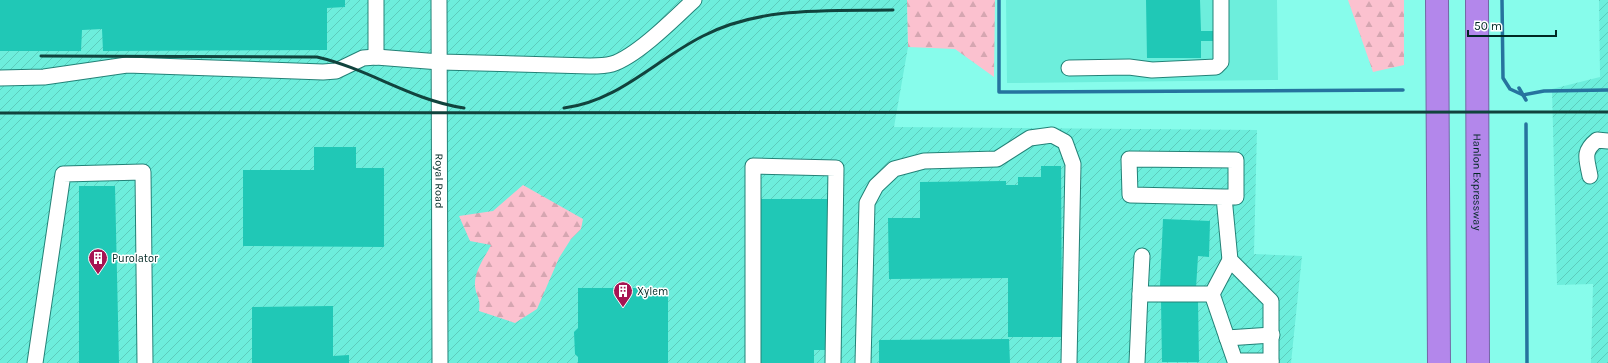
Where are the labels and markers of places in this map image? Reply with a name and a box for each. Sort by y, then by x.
building icon: Purolator [87,247,109,275]
place label: Purolator [112,252,158,265]
building icon: Xylem [612,280,634,308]
place label: Xylem [637,285,668,298]

